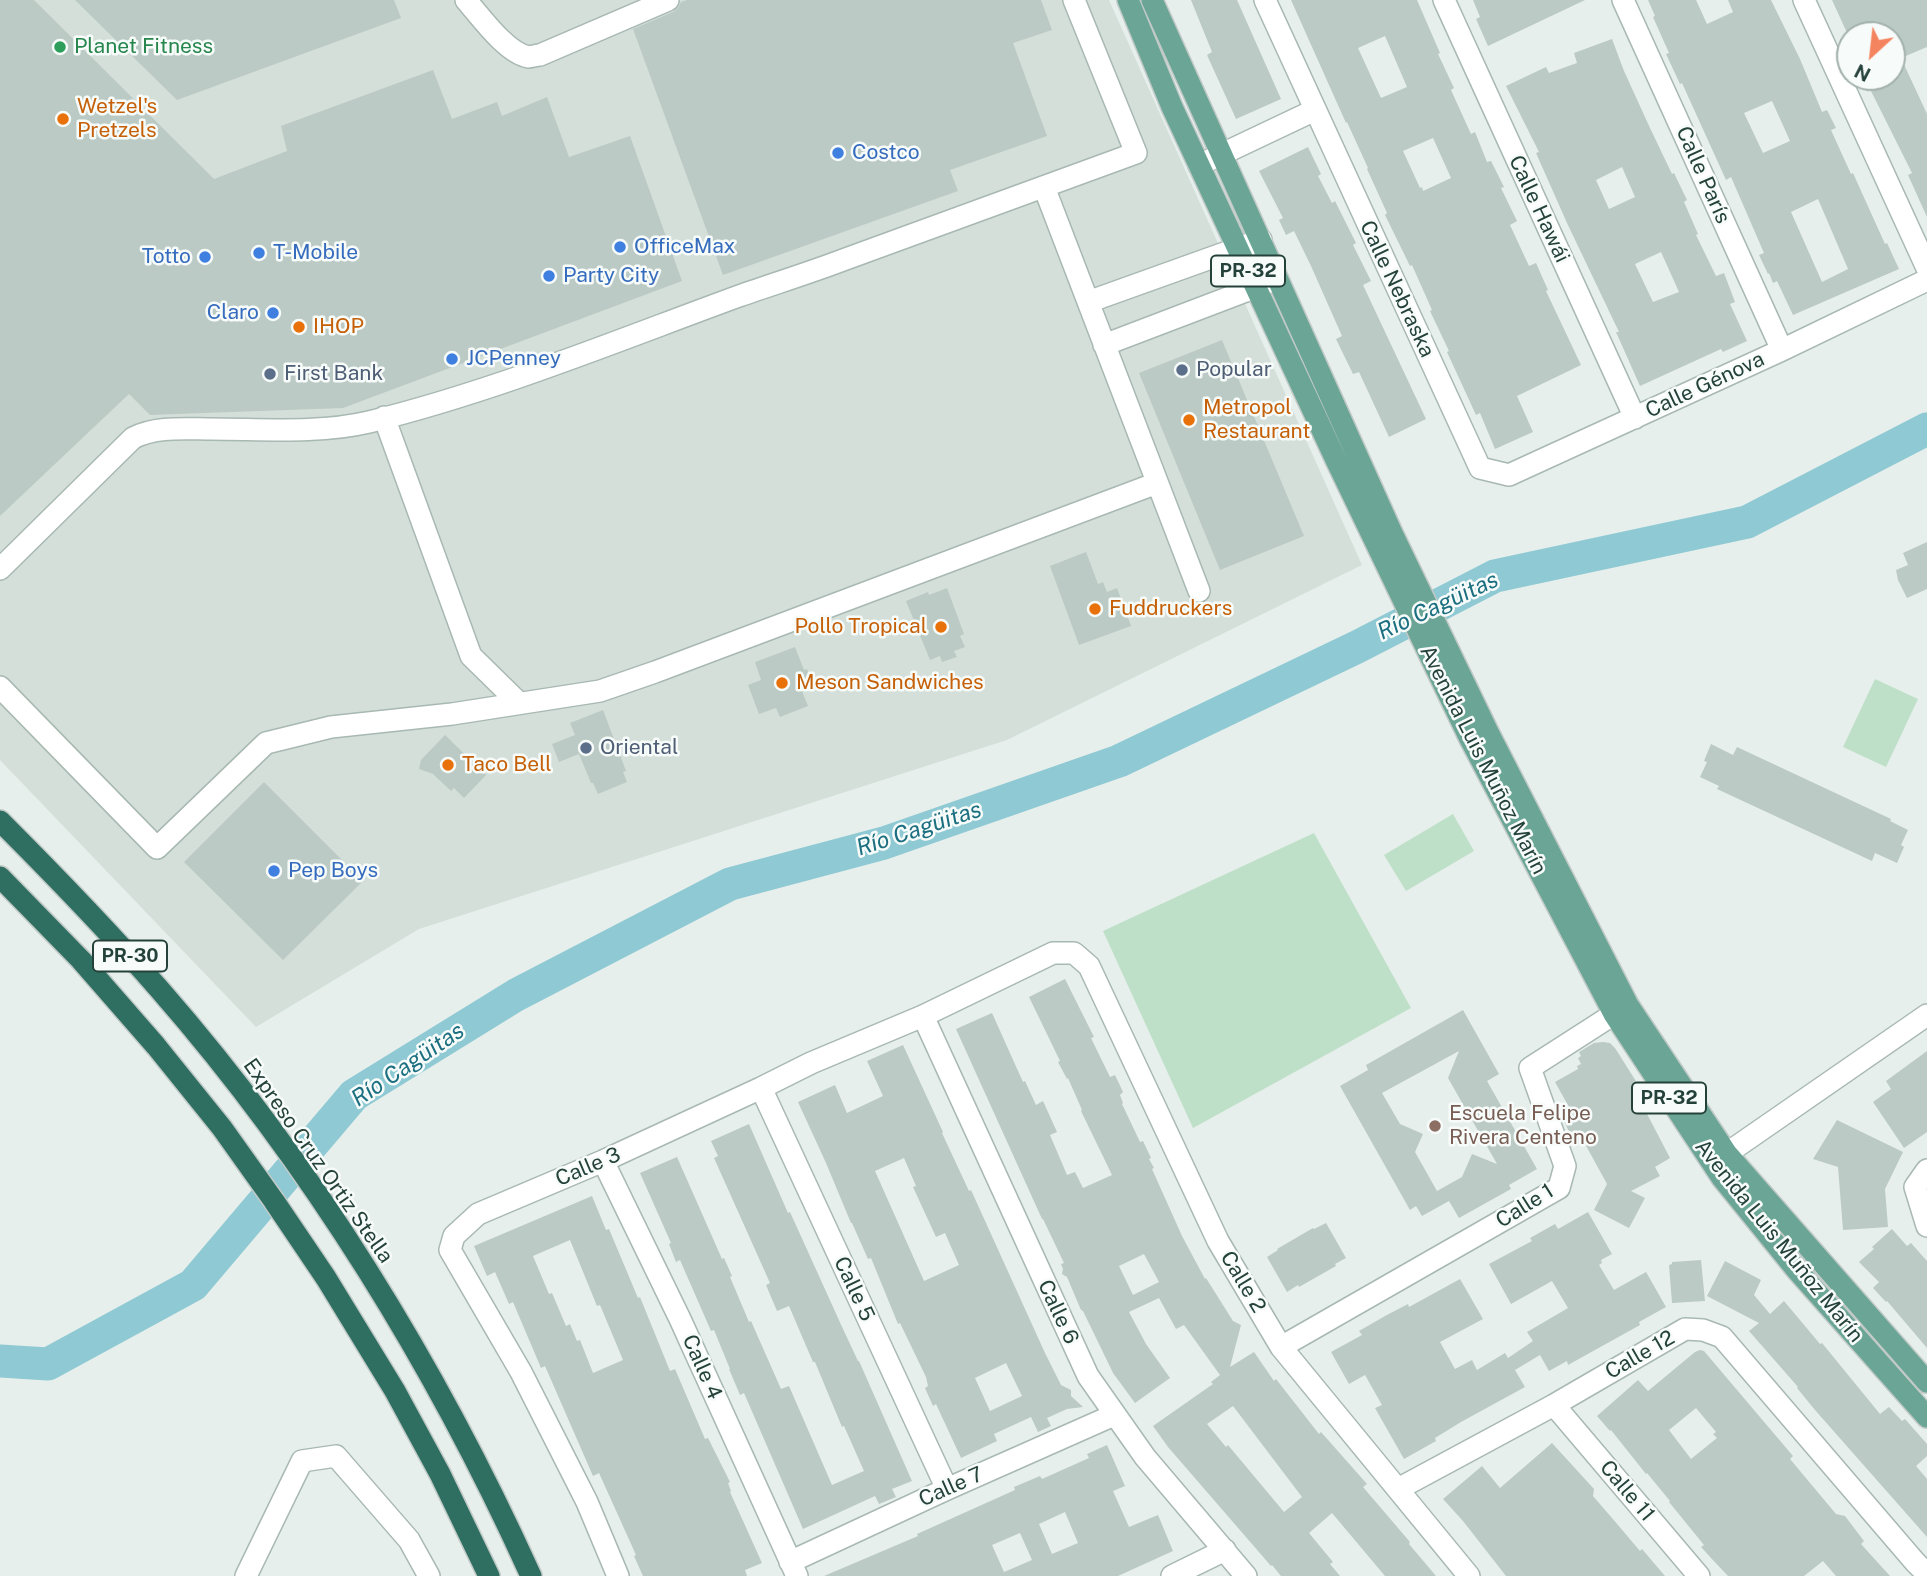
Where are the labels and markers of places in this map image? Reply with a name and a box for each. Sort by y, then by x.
place label: Planet Fitness [74,34,213,60]
marker: Planet Fitness [52,39,68,55]
place label: Wetzel's Pretzels [77,94,157,144]
marker: Wetzel's Pretzels [55,111,71,127]
place label: Costco [852,140,920,166]
marker: Costco [830,145,846,161]
place label: OfficeMax [634,234,735,260]
marker: OfficeMax [612,239,628,255]
place label: T-Mobile [273,240,358,266]
place label: Totto [142,244,191,270]
marker: T-Mobile [251,245,267,261]
marker: Totto [197,249,213,265]
place label: Party City [563,263,659,289]
marker: Party City [541,268,557,284]
place label: Claro [207,300,259,326]
marker: Claro [265,305,281,321]
place label: IHOP [313,314,364,340]
marker: IHOP [291,319,307,335]
place label: JCPenney [466,346,561,372]
marker: JCPenney [444,351,460,367]
place label: Popular [1196,357,1272,383]
place label: First Bank [284,361,383,387]
marker: Popular [1174,362,1190,378]
marker: First Bank [262,366,278,382]
place label: Metropol Restaurant [1203,395,1310,445]
marker: Metropol Restaurant [1181,412,1197,428]
place label: Fuddruckers [1109,596,1232,622]
marker: Fuddruckers [1087,601,1103,617]
place label: Pollo Tropical [794,614,927,640]
marker: Pollo Tropical [933,619,949,635]
place label: Meson Sandwiches [796,670,984,696]
marker: Meson Sandwiches [774,675,790,691]
place label: Oriental [600,735,678,761]
marker: Oriental [578,740,594,756]
place label: Taco Bell [462,752,552,778]
marker: Taco Bell [440,757,456,773]
place label: Pep Boys [288,858,378,884]
marker: Pep Boys [266,863,282,879]
place label: Escuela Felipe Rivera Centeno [1449,1101,1597,1151]
marker: Escuela Felipe Rivera Centeno [1427,1118,1443,1134]

